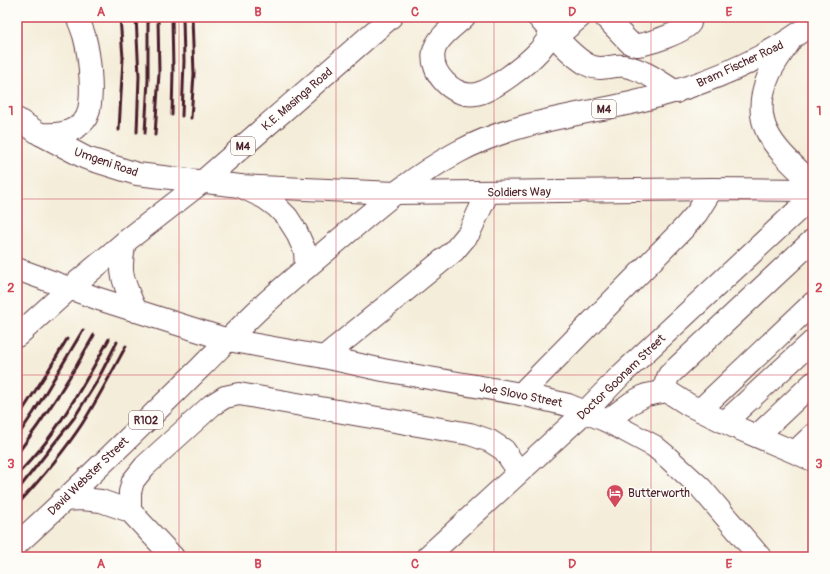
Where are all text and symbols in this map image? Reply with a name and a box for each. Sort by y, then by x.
text: A [97,4,106,20]
text: B [254,4,262,20]
text: C [411,4,419,20]
text: D [568,4,576,20]
text: E [726,4,733,20]
street label: Bram Fischer Road [694,38,786,91]
street label: K.E. Masinga Road [259,65,336,134]
road number: M4 [592,100,616,118]
text: 1 [8,103,14,119]
text: 1 [816,103,822,119]
road number: M4 [231,137,255,155]
street label: Umgeni Road [72,145,140,180]
street label: Soldiers Way [487,184,551,201]
text: 2 [7,280,15,296]
text: 2 [815,280,823,296]
street label: Doctor Goonam Street [574,331,669,423]
street label: Joe Slovo Street [478,380,564,411]
road number: R102 [129,411,163,429]
street label: David Webster Street [45,434,132,519]
text: 3 [7,456,15,472]
text: 3 [815,456,823,472]
hotel icon: Butterworth [605,483,625,508]
place label: Butterworth [628,486,690,501]
text: A [97,556,106,572]
text: B [254,556,262,572]
text: C [411,556,419,572]
text: D [568,556,576,572]
text: E [726,556,733,572]

